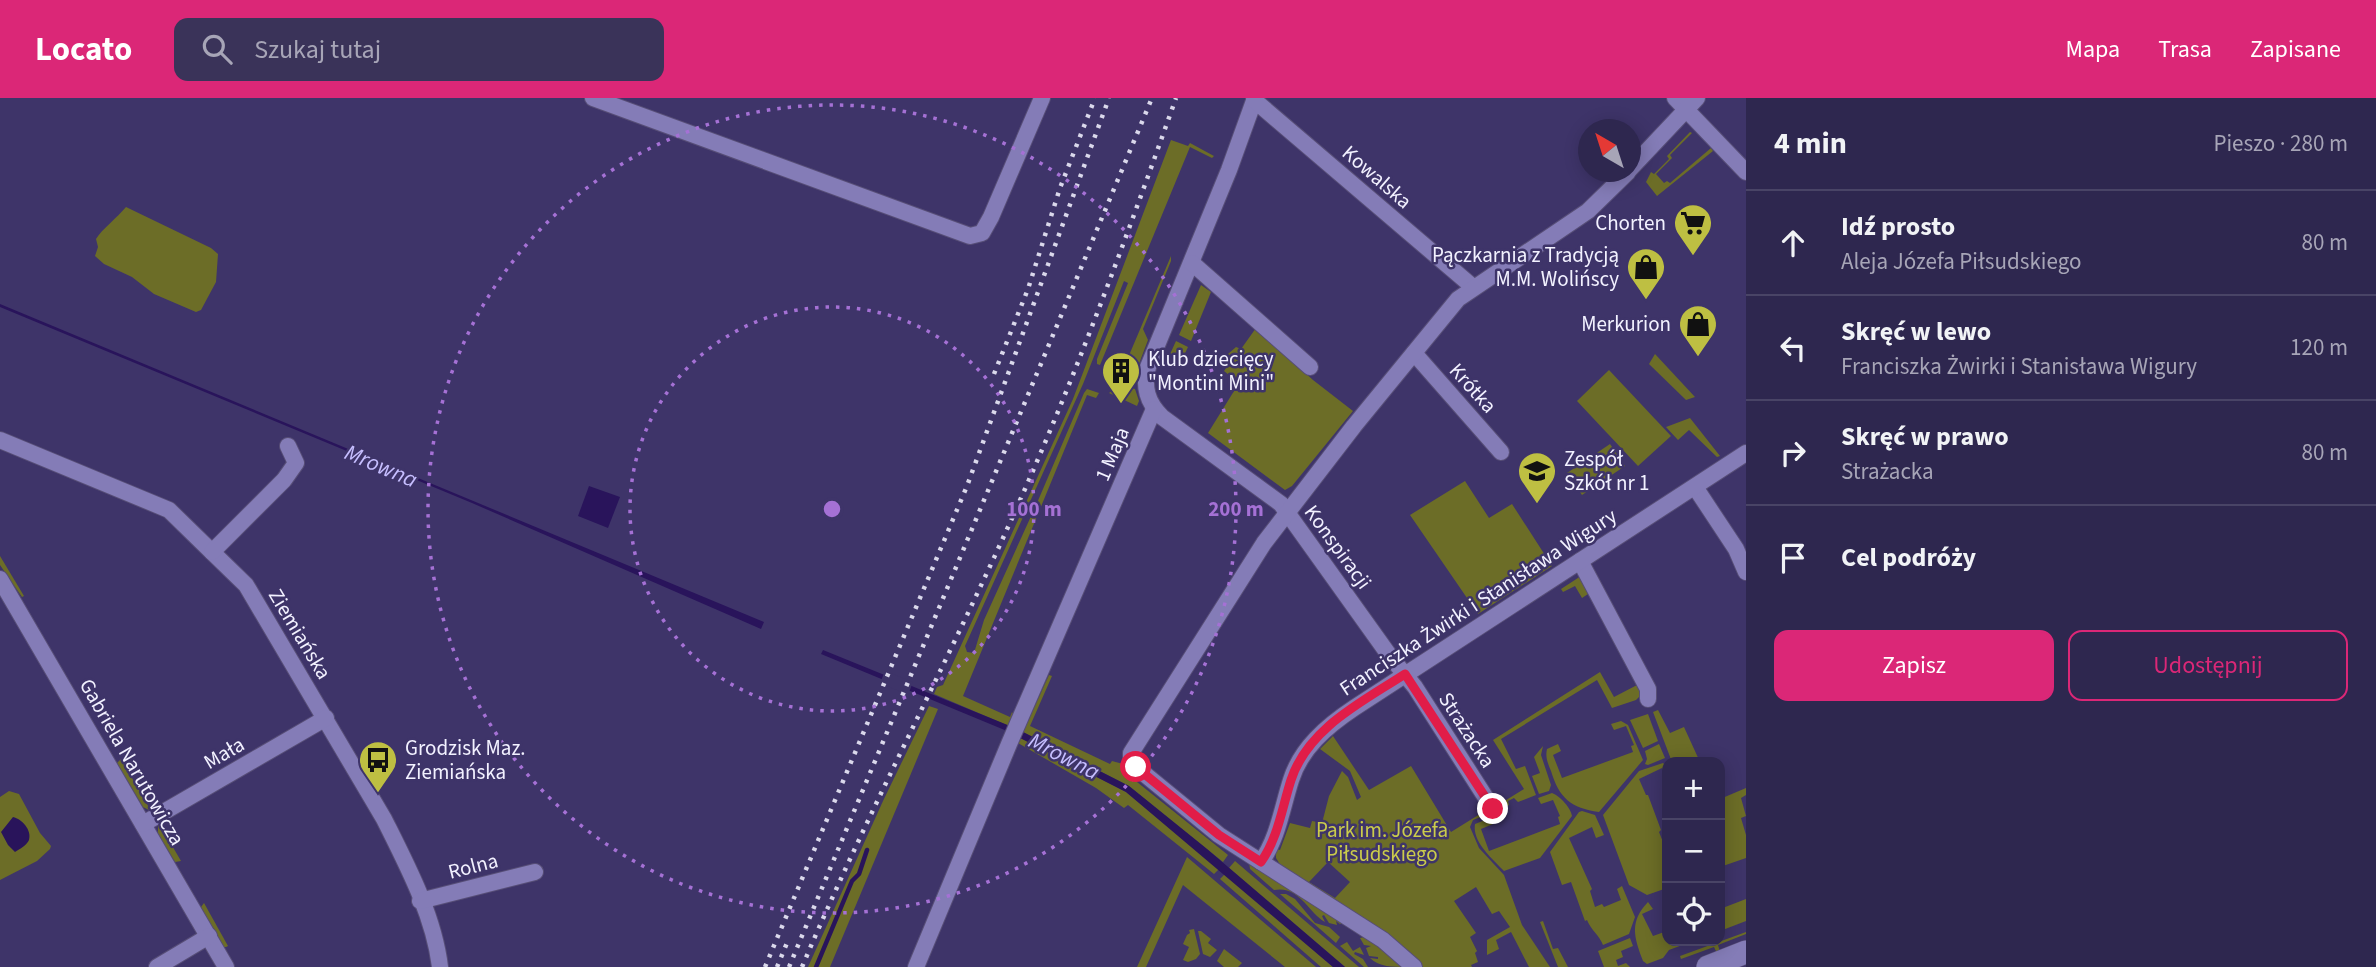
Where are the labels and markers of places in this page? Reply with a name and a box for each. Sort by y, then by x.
supermarket icon: Chorten [1672,202,1714,257]
place label: Chorten [1595,208,1666,238]
place label: Pączkarnia z Tradycją M.M. Wolińscy [1432,240,1619,294]
shop icon: Pączkarnia z Tradycją M.M. Wolińscy [1625,246,1667,301]
shop icon: Merkurion [1677,303,1719,358]
place label: Merkurion [1581,309,1671,339]
place label: Klub dziecięcy "Montini Mini" [1148,344,1274,398]
building icon: Klub dziecięcy "Montini Mini" [1100,350,1142,405]
place label: Zespół Szkół nr 1 [1564,444,1649,498]
school or university icon: Zespół Szkół nr 1 [1516,450,1558,505]
centre of rings [820,497,844,521]
place label: Grodzisk Maz. Ziemiańska [405,733,526,787]
bus stop icon: Grodzisk Maz. Ziemiańska [357,739,399,794]

